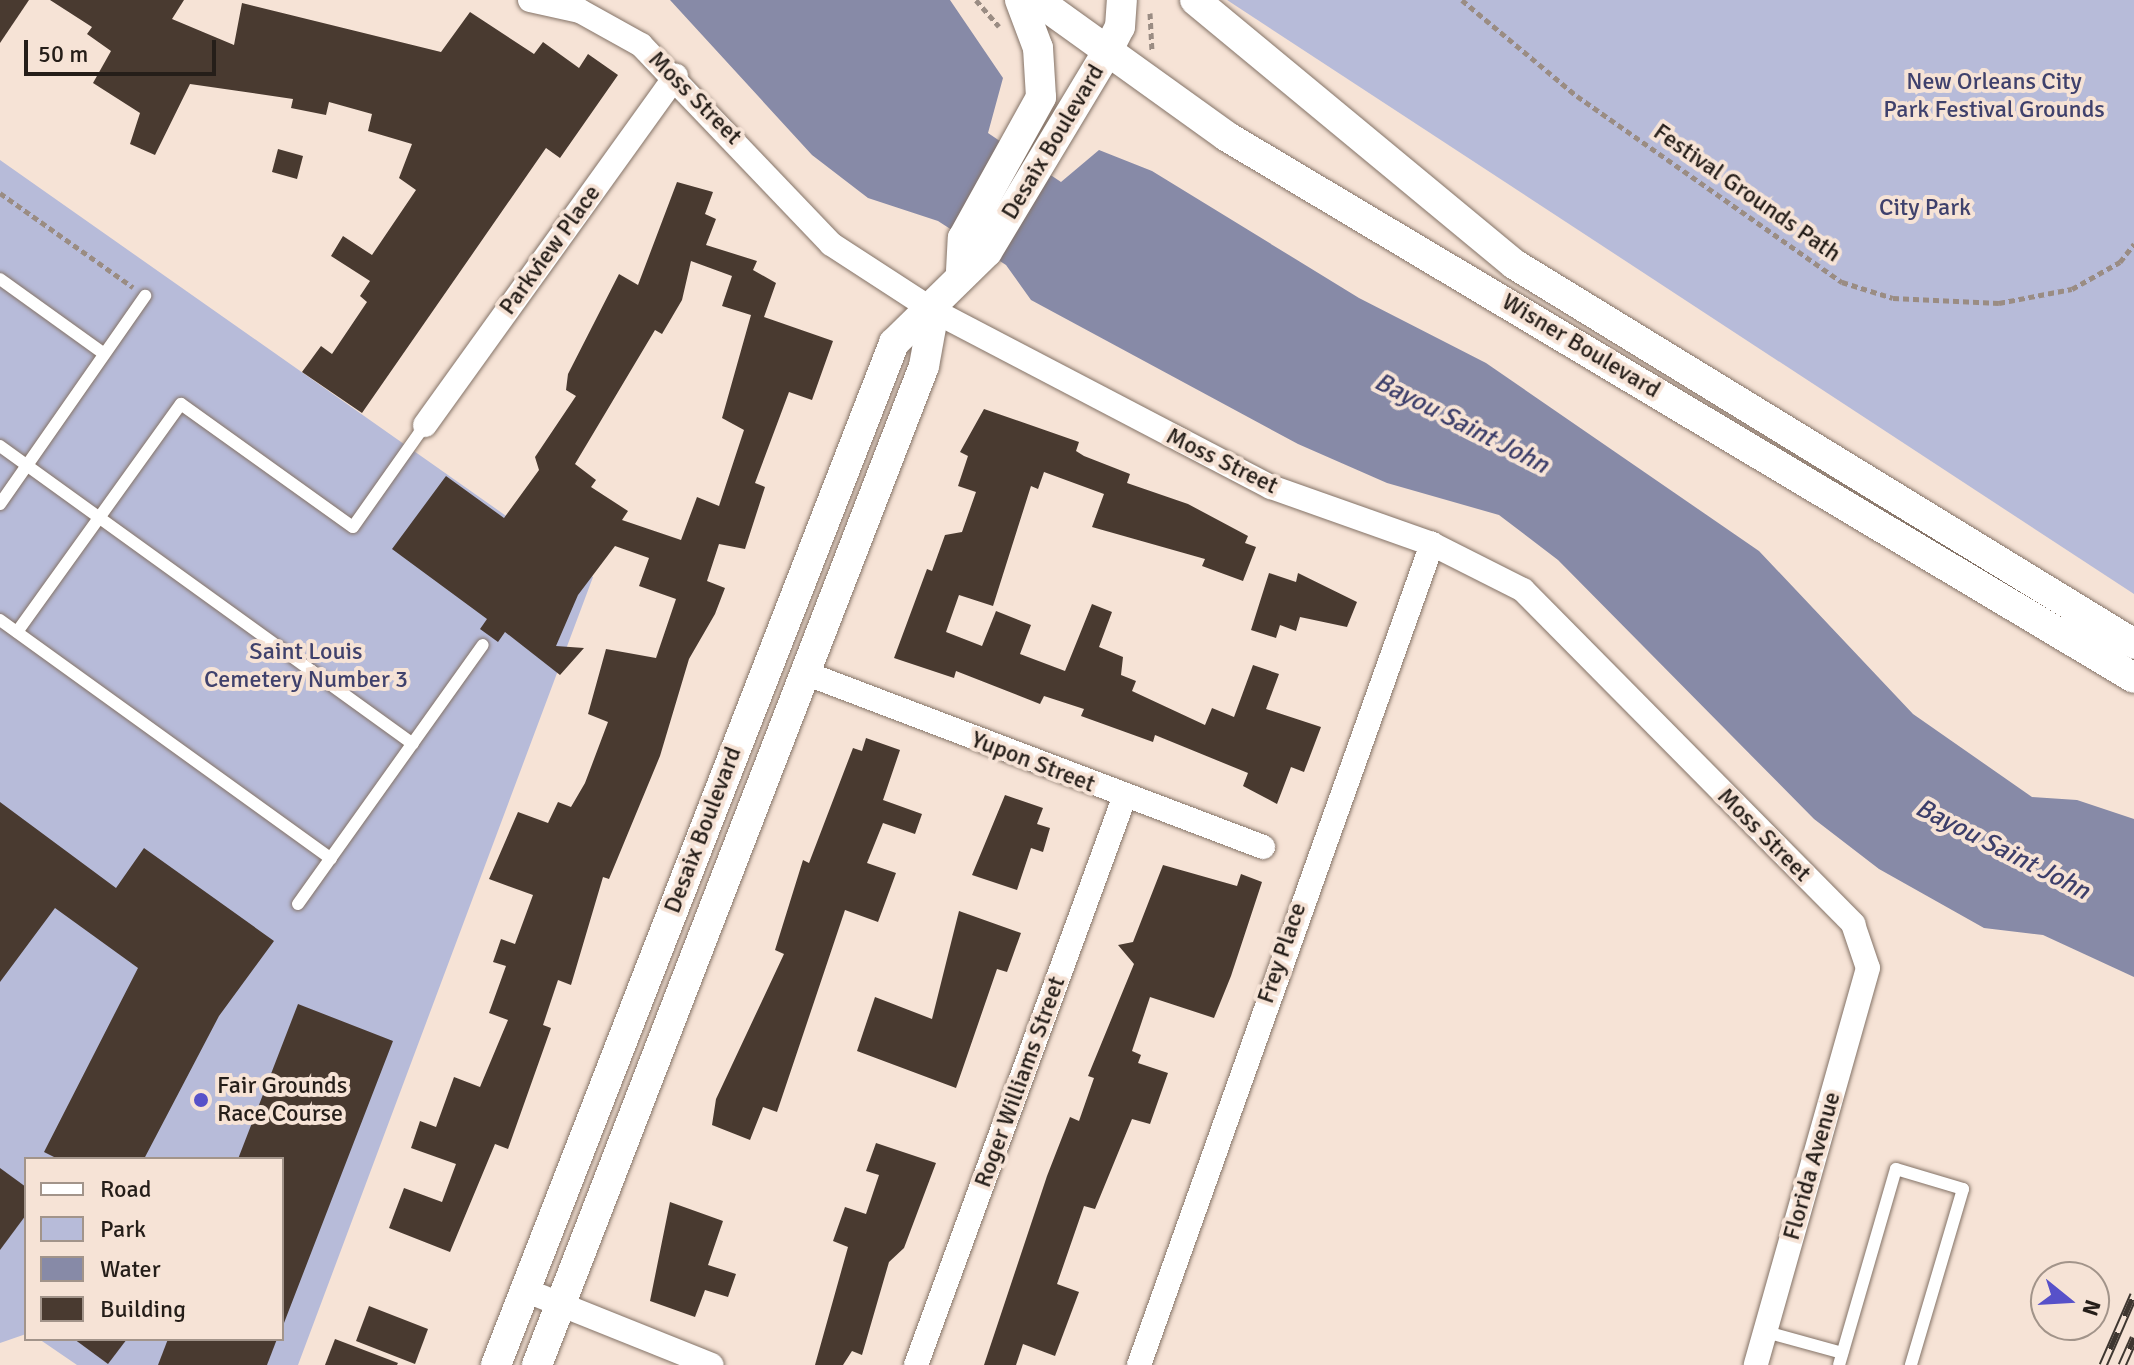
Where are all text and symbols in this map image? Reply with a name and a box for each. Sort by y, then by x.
scale bar [28,24,220,74]
text: 50 m [38,39,88,69]
street label: Moss Street [642,45,748,151]
street label: Desaix Boulevard [995,59,1111,225]
park label: New Orleans City Park Festival Grounds [1883,68,2105,124]
street label: Festival Grounds Path [1648,118,1846,268]
street label: Parkview Place [493,179,607,321]
park label: City Park [1879,194,1971,222]
street label: Wisner Boulevard [1497,287,1665,405]
water label: Bayou Saint John [1369,367,1553,481]
street label: Moss Street [1161,422,1283,500]
park label: Saint Louis Cemetery Number 3 [204,638,408,694]
street label: Yupon Street [967,725,1099,799]
street label: Desaix Boulevard [658,743,748,917]
street label: Moss Street [1711,782,1817,888]
water label: Bayou Saint John [1910,793,2094,907]
street label: Frey Place [1251,899,1313,1007]
street label: Roger Williams Street [968,973,1072,1191]
place label: Fair Grounds Race Course [217,1072,347,1128]
street label: Florida Avenue [1777,1089,1847,1243]
marker: Fair Grounds Race Course [192,1091,210,1109]
legend [24,1157,284,1341]
text: Road [100,1174,151,1204]
text: Park [100,1214,146,1244]
text: Water [100,1254,160,1284]
north arrow [2030,1261,2110,1341]
text: Building [100,1294,186,1324]
text: N [2076,1296,2107,1319]

